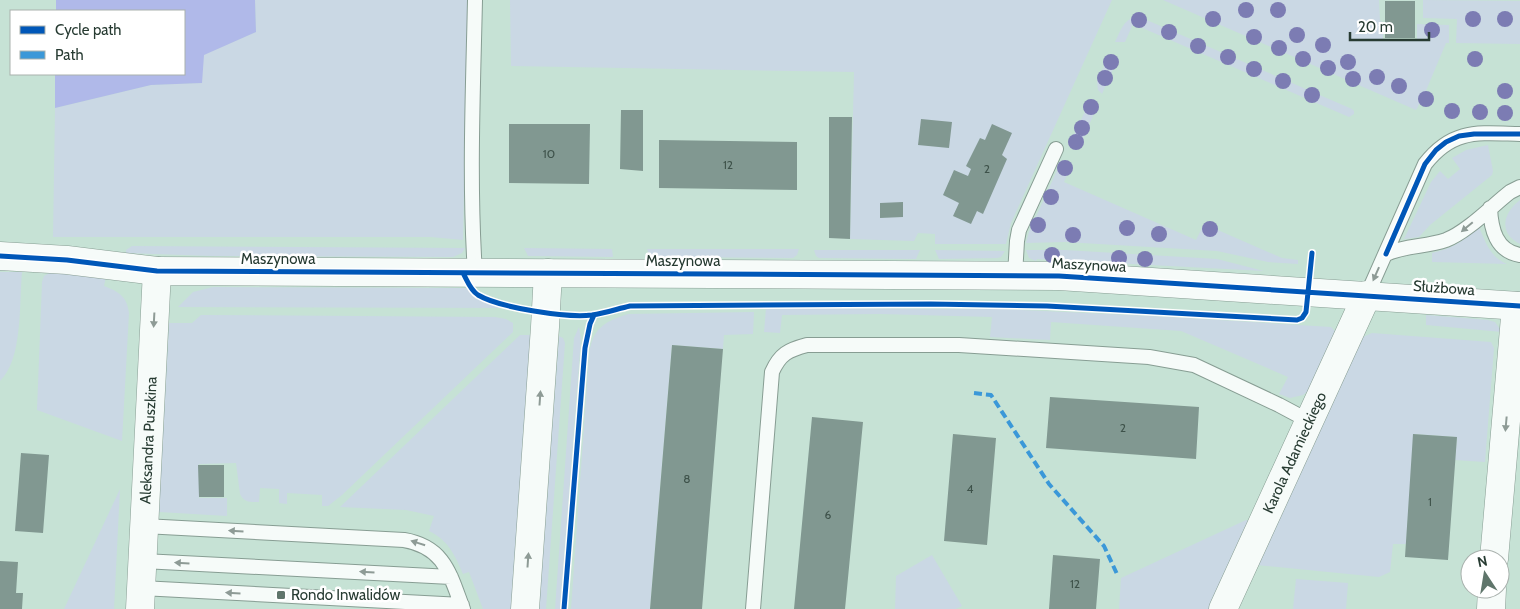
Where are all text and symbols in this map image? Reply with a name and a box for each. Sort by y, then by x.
legend [10,10,185,75]
scale bar [1350,10,1429,42]
text: 20 m [1358,18,1393,36]
text: Cycle path [55,21,121,39]
text: Path [55,46,84,64]
house number: 10 [543,146,555,161]
house number: 12 [723,157,733,172]
house number: 2 [984,161,990,176]
one-way arrow [1461,221,1474,232]
street label: Maszynowa [241,250,316,268]
street label: Maszynowa [646,252,721,270]
street label: Maszynowa [1051,254,1128,276]
one-way arrow [1372,267,1380,281]
street label: Służbowa [1413,277,1476,299]
one-way arrow [150,312,158,328]
street label: Aleksandra Puszkina [136,375,161,504]
street label: Karola Adamieckiego [1259,389,1330,516]
one-way arrow [537,390,545,406]
one-way arrow [1502,417,1510,433]
house number: 2 [1120,420,1126,435]
house number: 8 [683,471,691,486]
house number: 4 [967,481,974,496]
house number: 1 [1428,494,1432,509]
house number: 6 [825,507,832,522]
one-way arrow [228,527,244,535]
one-way arrow [410,539,425,547]
north arrow [1460,549,1510,599]
text: N [1476,551,1489,571]
one-way arrow [525,552,533,568]
one-way arrow [174,558,190,566]
one-way arrow [359,568,375,576]
house number: 12 [1070,576,1080,591]
place label: Rondo Inwalidów [291,586,401,604]
one-way arrow [224,588,240,596]
marker: Rondo Inwalidów [275,589,287,601]

